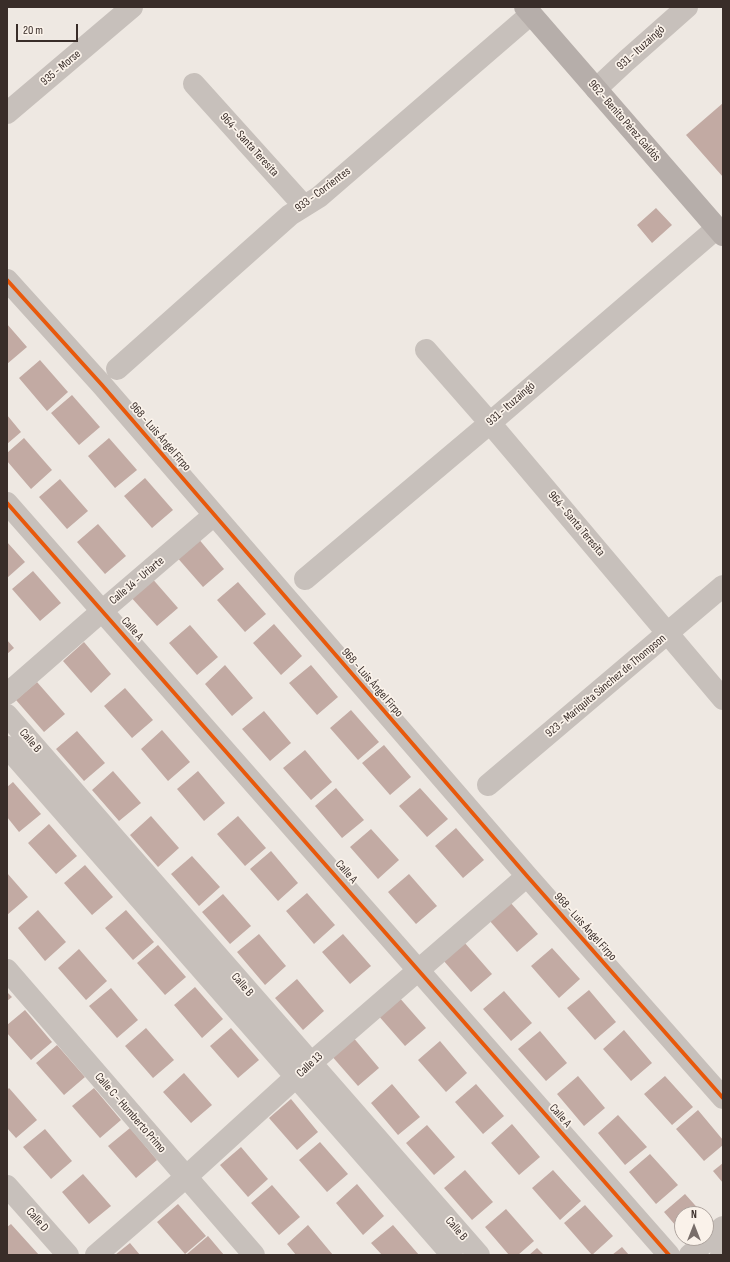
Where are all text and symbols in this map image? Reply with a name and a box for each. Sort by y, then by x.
scale bar [18,16,80,42]
text: 20 m [23,23,43,38]
street label: 931 - Ituzaingó [614,23,668,73]
street label: 935 - Morse [38,47,84,89]
street label: 962 - Benito Pérez Galdós [585,77,663,165]
street label: 964 - Santa Teresita [217,110,281,180]
street label: 933 - Corrientes [292,164,354,216]
street label: 931 - Ituzaingó [484,379,538,429]
street label: 968 - Luis Ángel Firpo [126,400,194,474]
street label: 964 - Santa Teresita [544,488,608,560]
street label: Calle 14 - Uriarte [107,554,167,608]
street label: Calle A [118,614,146,644]
street label: 923 - Mariquita Sánchez de Thompson [543,631,669,741]
street label: 968 - Luis Ángel Firpo [338,646,406,720]
street label: Calle B [16,726,44,756]
street label: Calle A [332,857,360,887]
street label: 968 - Luis Ángel Firpo [551,890,619,964]
street label: Calle B [228,970,256,1000]
street label: Calle 13 [294,1049,326,1081]
street label: Calle C - Humberto Primo [91,1070,169,1156]
street label: Calle A [546,1101,574,1131]
street label: Calle D [23,1205,51,1235]
north arrow [674,1206,714,1246]
text: N [691,1208,697,1221]
street label: Calle B [442,1214,470,1244]

